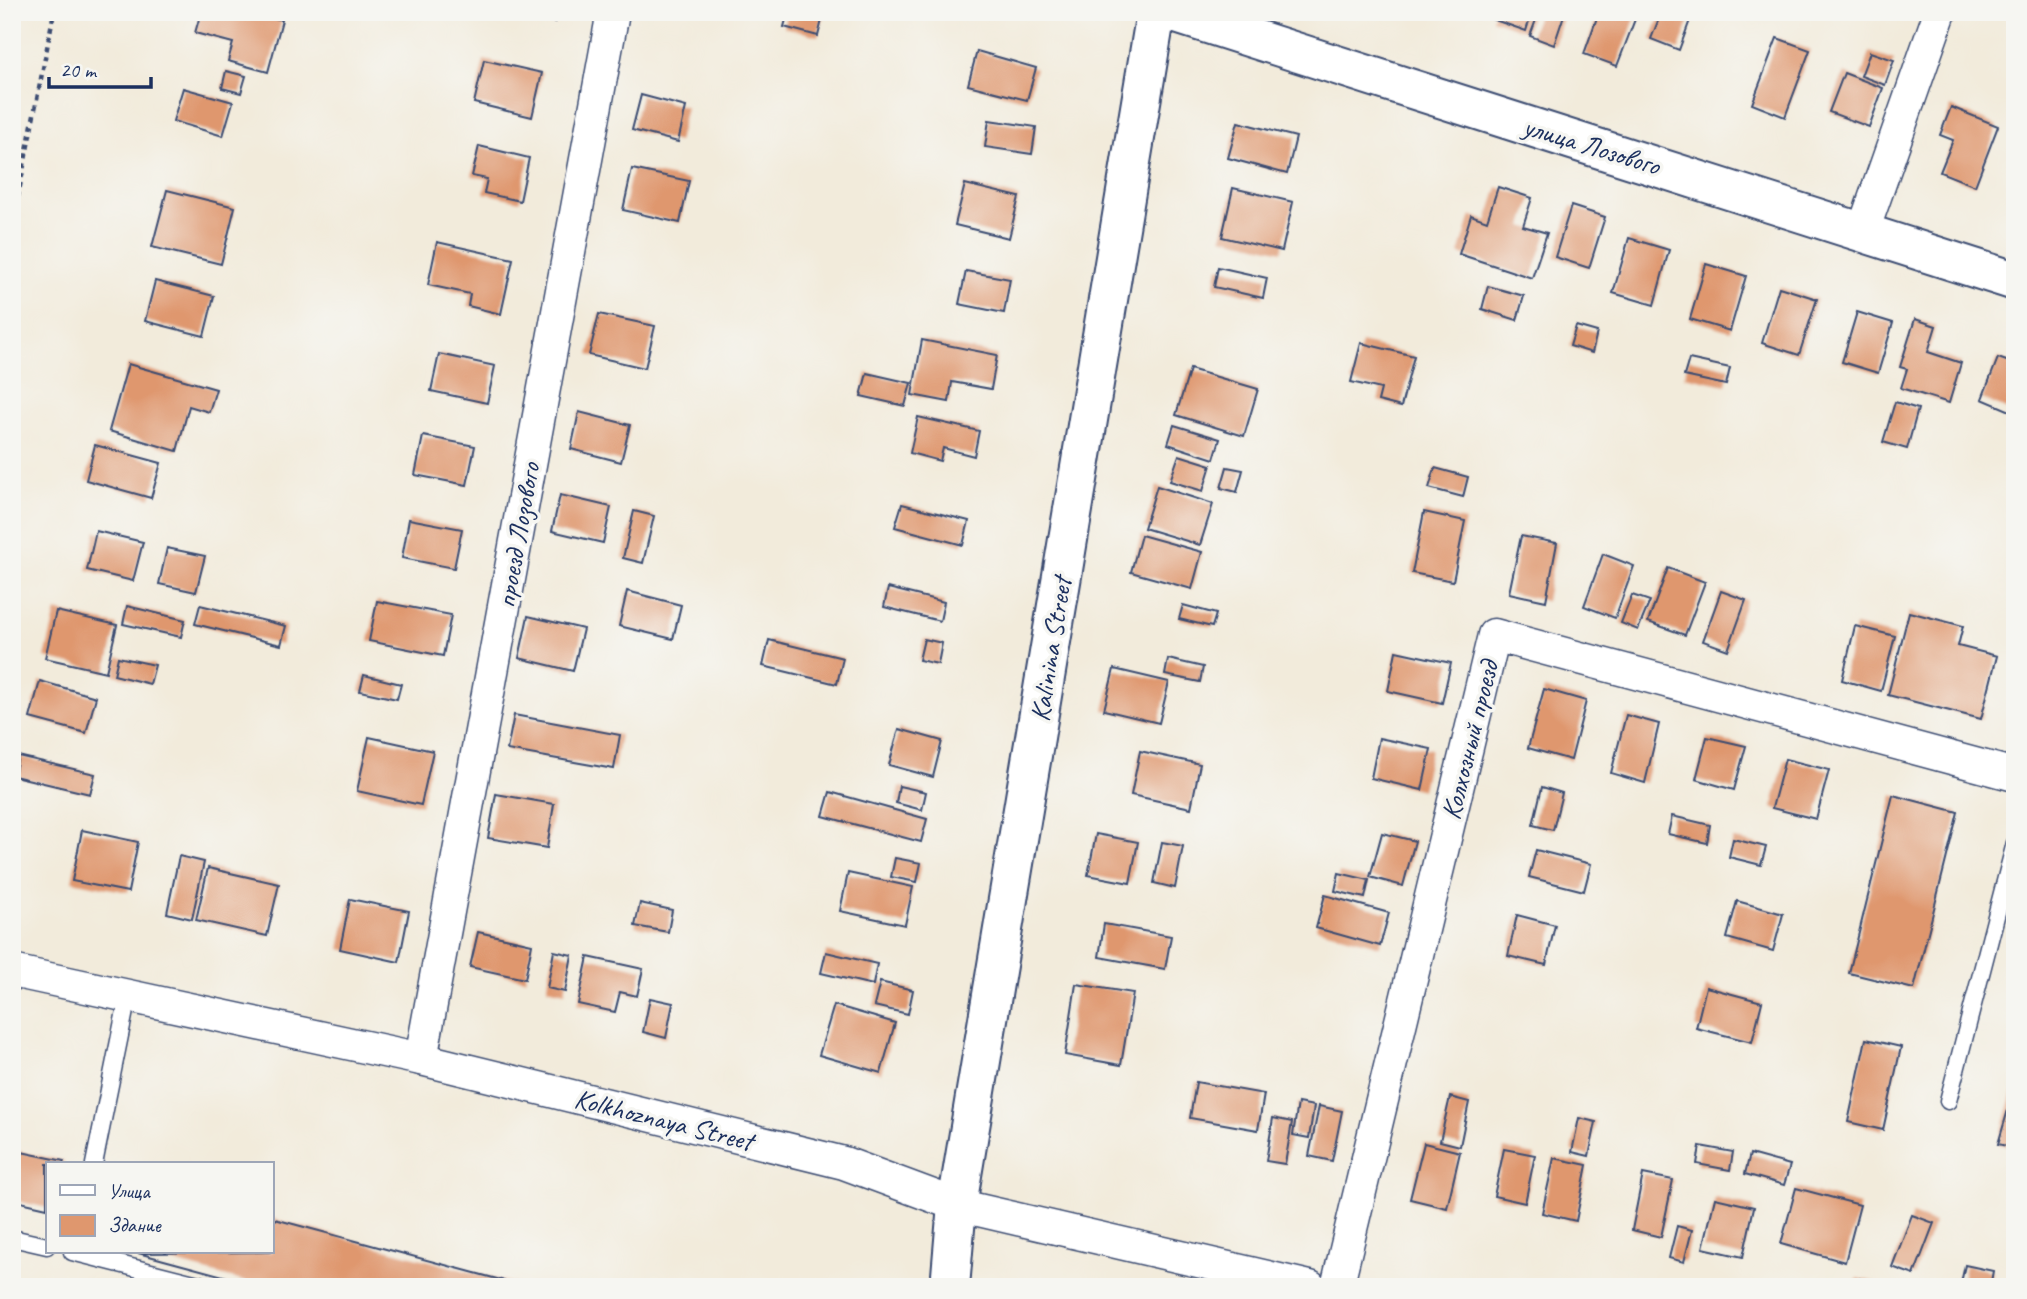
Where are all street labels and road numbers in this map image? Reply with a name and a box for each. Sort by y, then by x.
street label: улица Лозового [1517,108,1666,183]
street label: проезд Лозового [488,458,548,610]
street label: Kalinina Street [1022,571,1080,724]
street label: Колхозный проезд [1433,654,1507,823]
street label: Kolkhoznaya Street [571,1080,760,1159]

